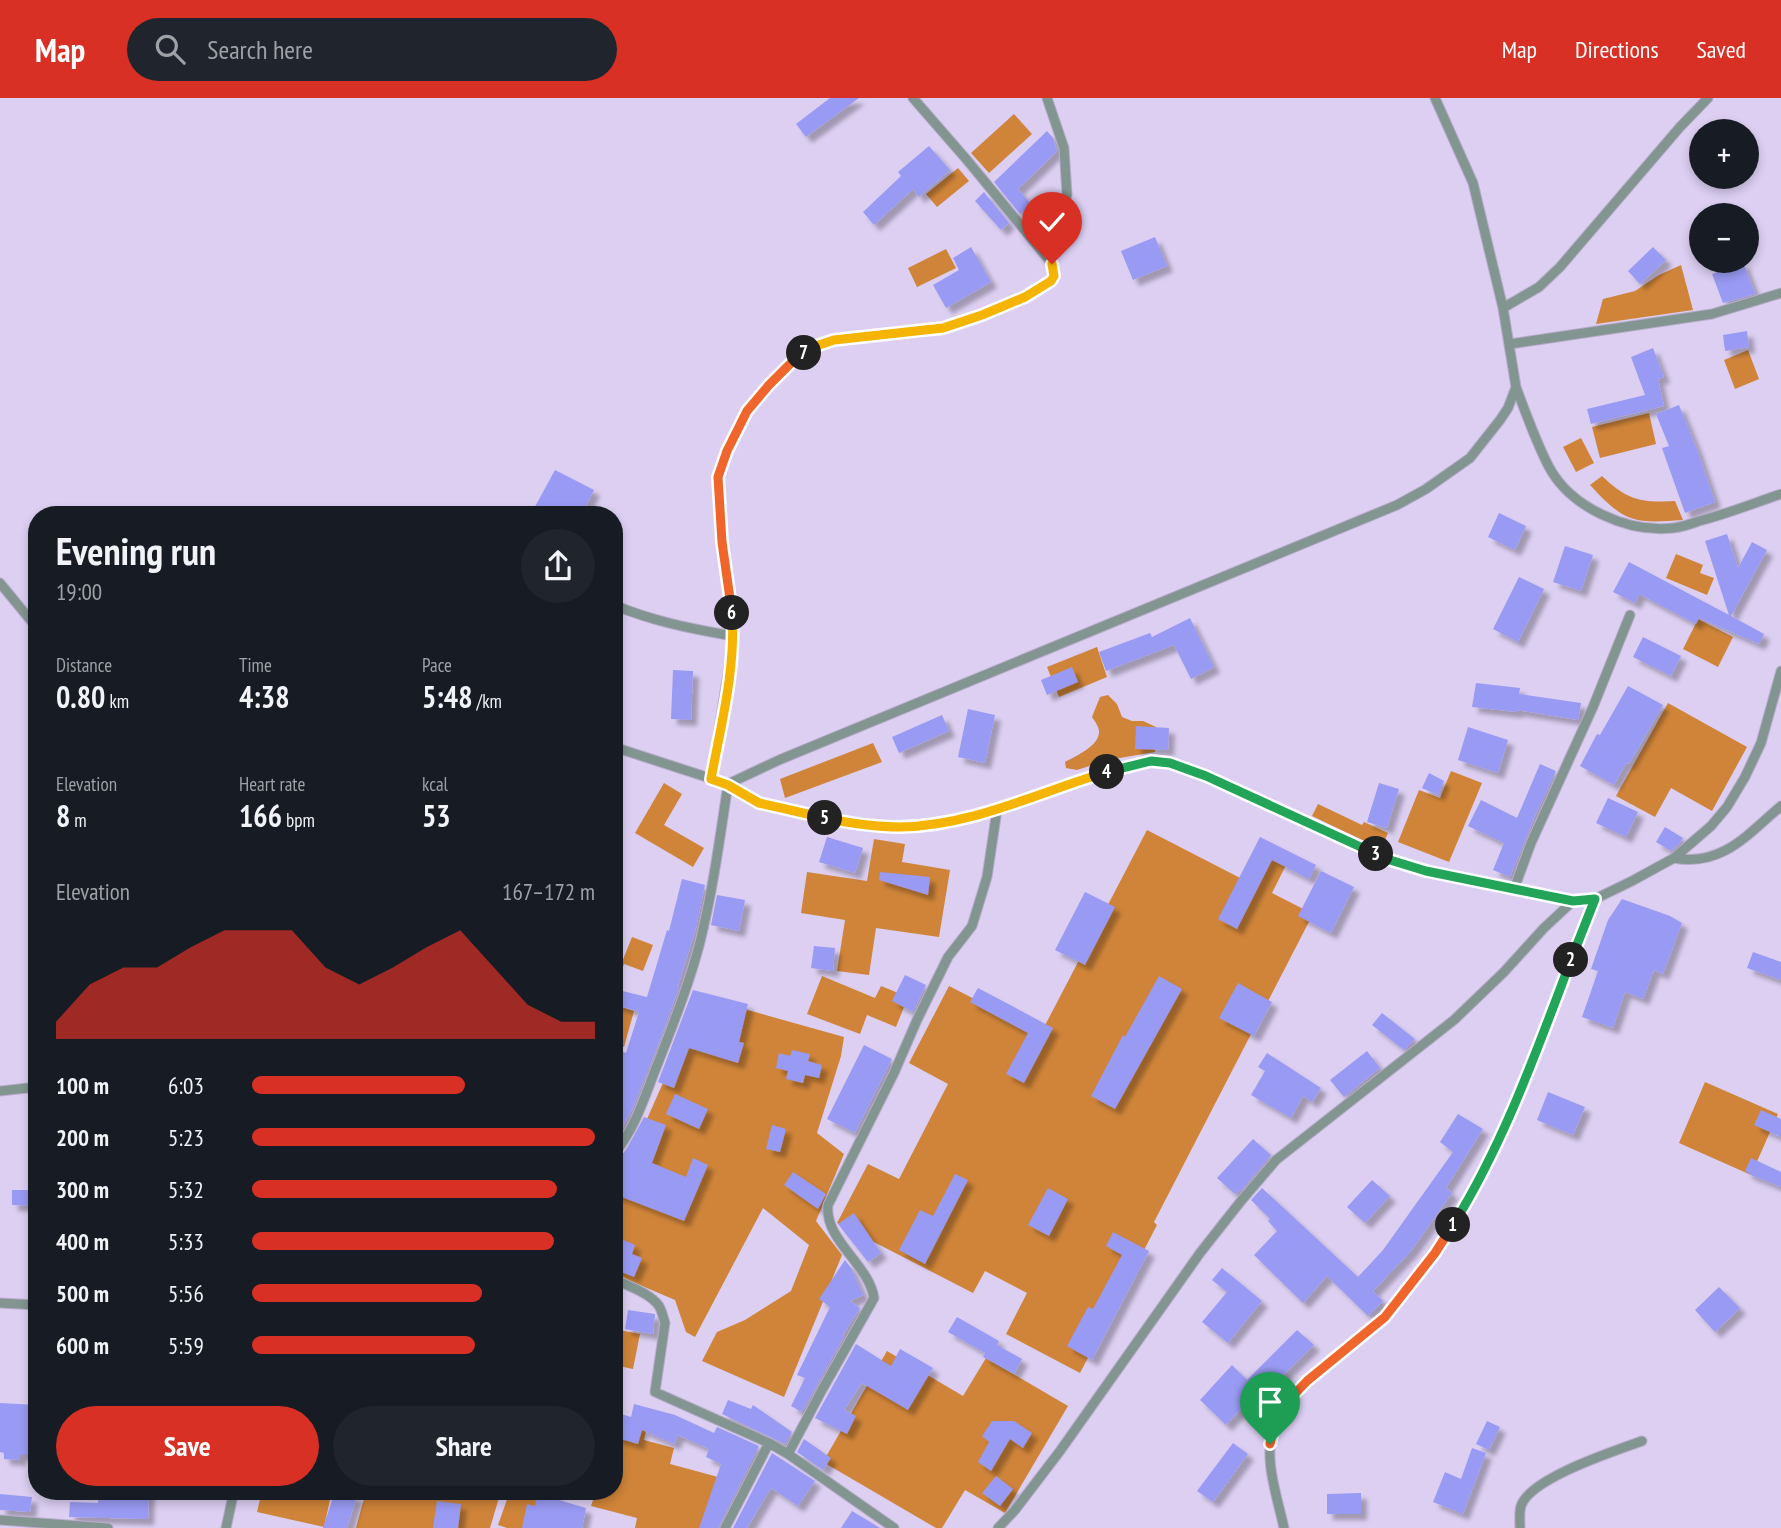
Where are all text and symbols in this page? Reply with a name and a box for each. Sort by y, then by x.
search box [127,18,617,81]
text: Map [35,28,85,71]
icon: search [151,30,189,68]
text: Search here [207,33,313,66]
text: Map [1502,34,1537,65]
text: Directions [1575,34,1659,65]
text: Saved [1697,34,1746,65]
map controls [1689,119,1759,273]
button: + [1689,119,1759,189]
pin [1022,192,1082,264]
icon: check [1033,203,1071,241]
button: − [1689,203,1759,273]
pin: 7 [786,336,822,370]
text: 7 [799,340,808,364]
text: Evening run [56,526,216,575]
button: share [521,529,595,603]
text: 19:00 [56,577,102,606]
pin: 6 [714,596,750,630]
text: 6 [727,600,736,624]
text: Distance [56,653,112,677]
text: Time [239,653,272,677]
text: Pace [422,653,452,677]
text: 0.80 [56,677,105,716]
text: 4:38 [239,677,290,716]
text: 5:48 [422,677,473,716]
text: km [105,689,129,713]
text: /km [473,689,502,713]
pin: 4 [1090,754,1124,790]
text: 4 [1102,759,1111,783]
text: Elevation [56,772,117,796]
text: Heart rate [239,772,305,796]
text: kcal [422,772,448,796]
text: 8 [56,796,70,835]
text: 166 [239,796,282,835]
text: 53 [422,796,451,835]
pin: 5 [808,800,842,836]
text: 5 [820,805,829,829]
text: m [70,808,87,832]
text: bpm [282,808,315,832]
pin: 3 [1358,836,1394,872]
text: 3 [1371,841,1380,865]
text: Elevation [56,877,130,906]
text: 167–172 m [502,877,595,906]
pin: 2 [1554,942,1588,978]
text: 2 [1566,947,1575,971]
text: 100 m [56,1071,109,1100]
text: 6:03 [168,1071,204,1100]
text: 200 m [56,1123,109,1152]
text: 5:23 [168,1123,204,1152]
text: 300 m [56,1175,109,1204]
text: 5:32 [168,1175,204,1204]
pin: 1 [1436,1208,1470,1242]
text: 1 [1448,1212,1457,1236]
text: 400 m [56,1227,109,1256]
text: 5:33 [168,1227,204,1256]
text: 500 m [56,1279,109,1308]
text: 5:56 [168,1279,204,1308]
text: 600 m [56,1331,109,1360]
text: 5:59 [168,1331,204,1360]
pin [1240,1372,1300,1444]
icon: arrive [1251,1383,1289,1421]
button: Save [56,1406,319,1486]
button: Share [333,1406,595,1486]

